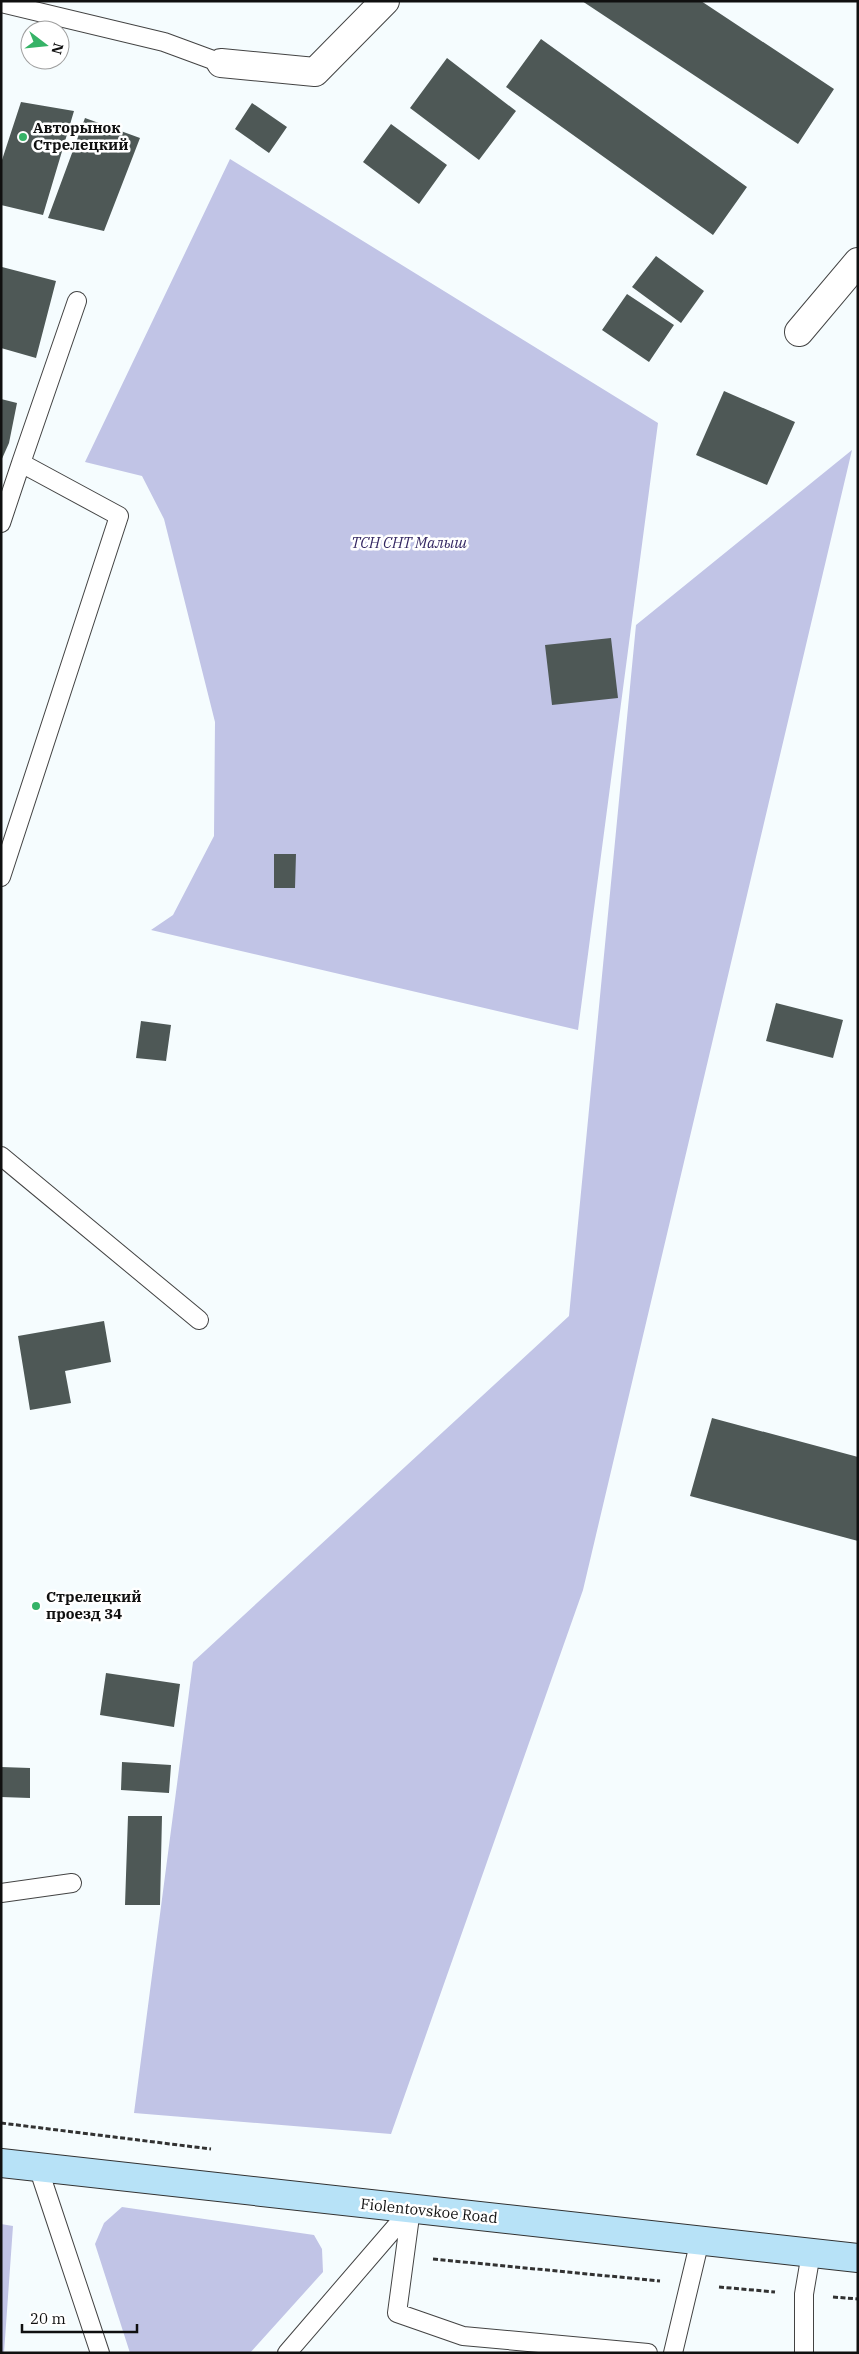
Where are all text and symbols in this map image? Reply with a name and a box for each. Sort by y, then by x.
north arrow [20,20,70,70]
text: N [47,41,68,56]
place label: Авторынок Стрелецкий [33,118,128,154]
marker: Авторынок Стрелецкий [17,131,29,143]
park label: ТСН СНТ Малыш [351,533,467,552]
place label: Стрелецкий проезд 34 [46,1587,141,1623]
marker: Стрелецкий проезд 34 [30,1600,42,1612]
street label: Fiolentovskoe Road [360,2194,499,2227]
scale bar [22,2302,138,2334]
text: 20 m [30,2309,66,2328]

